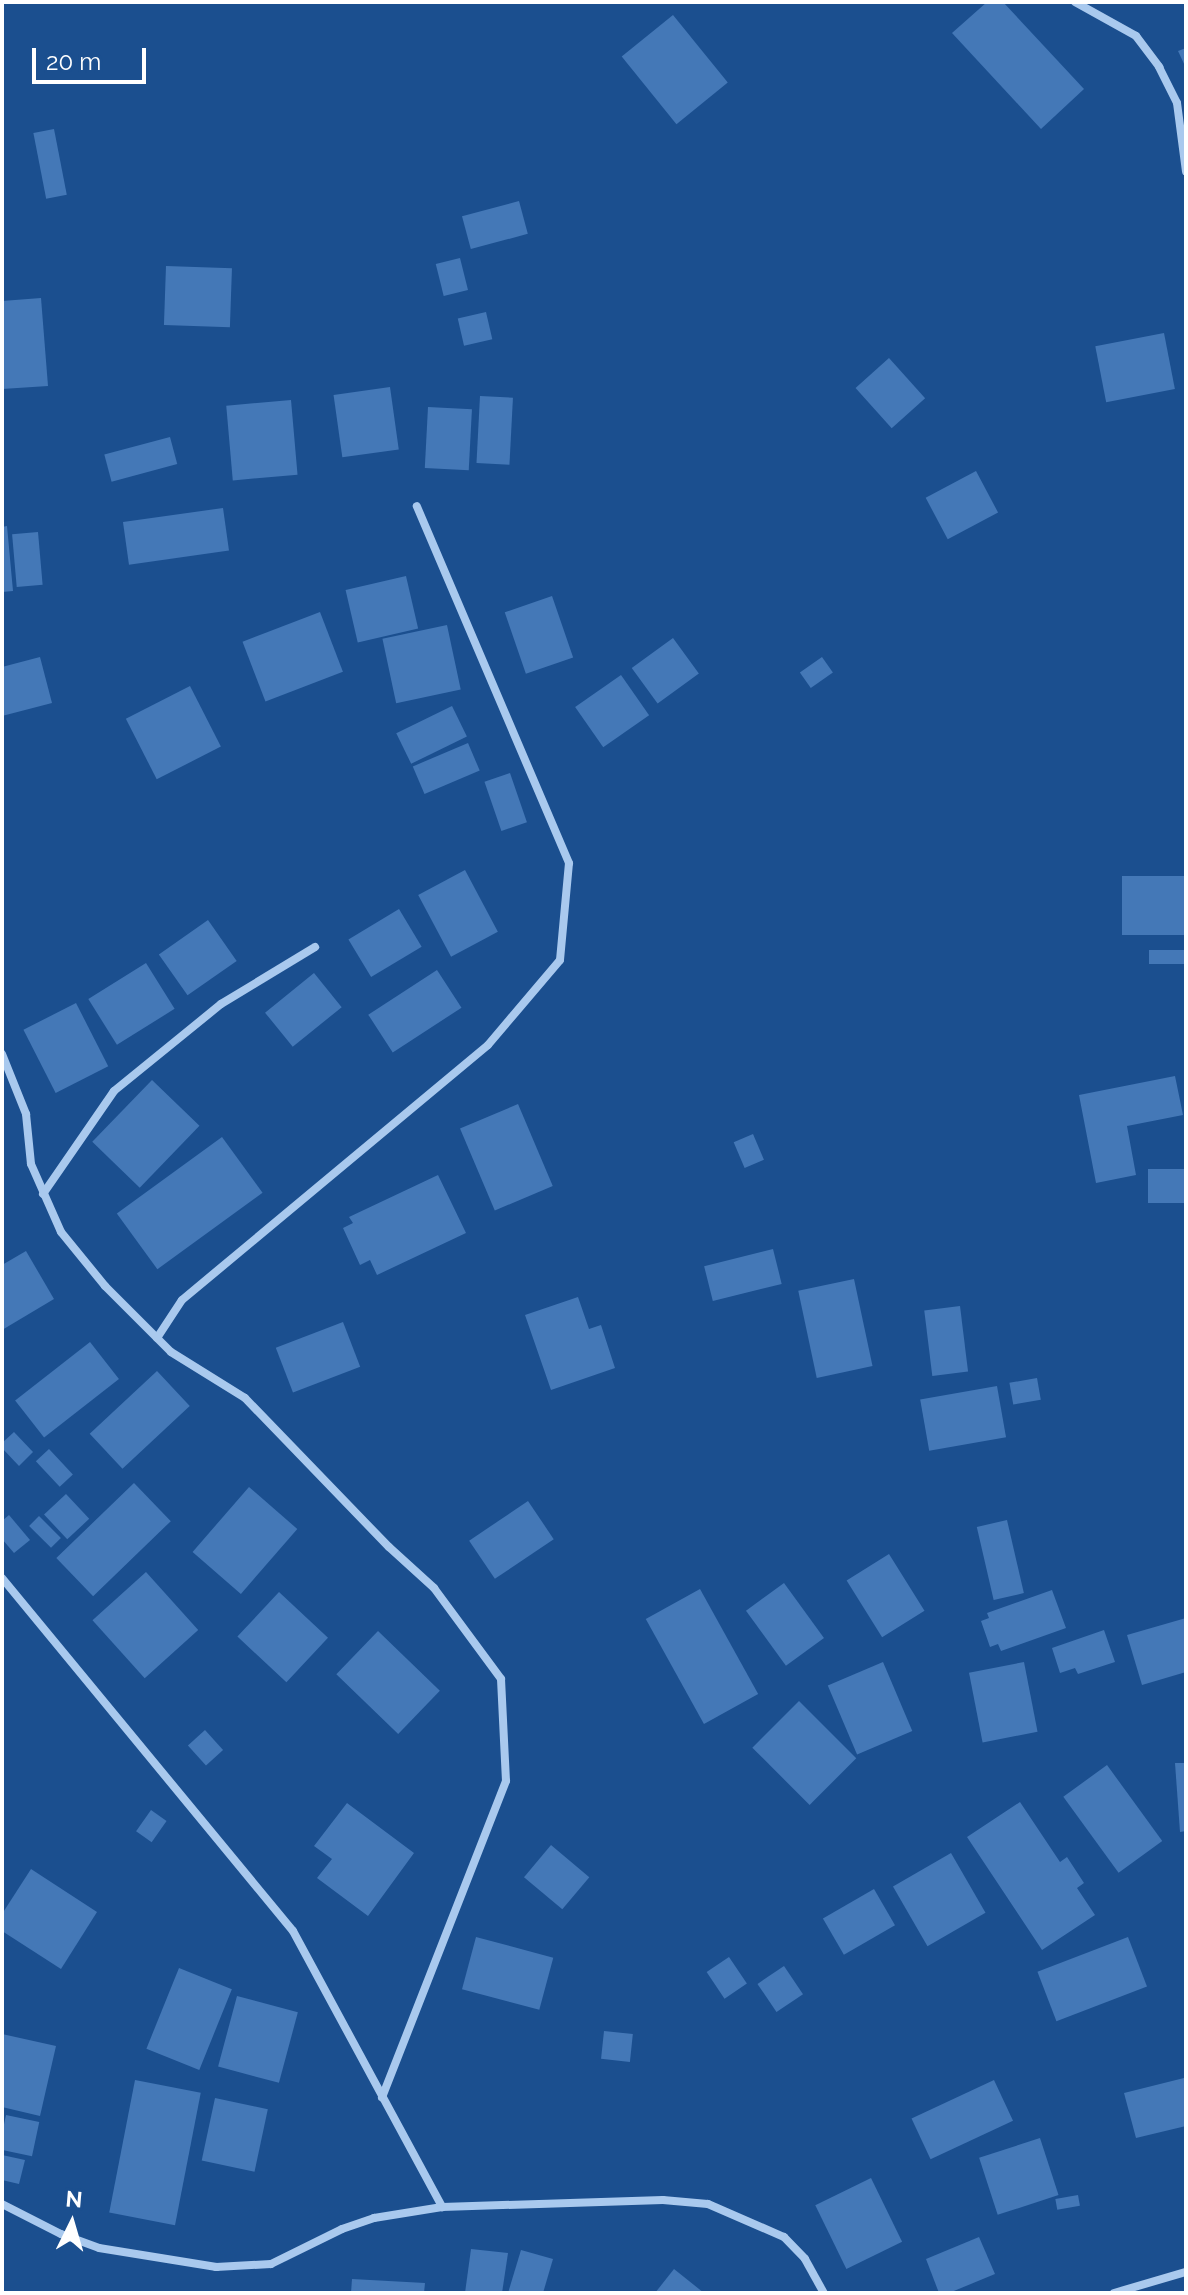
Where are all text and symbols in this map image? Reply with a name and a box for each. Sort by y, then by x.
scale bar [36,32,150,82]
text: 20 m [46,47,101,76]
north arrow [32,2183,112,2263]
text: N [65,2185,84,2213]

